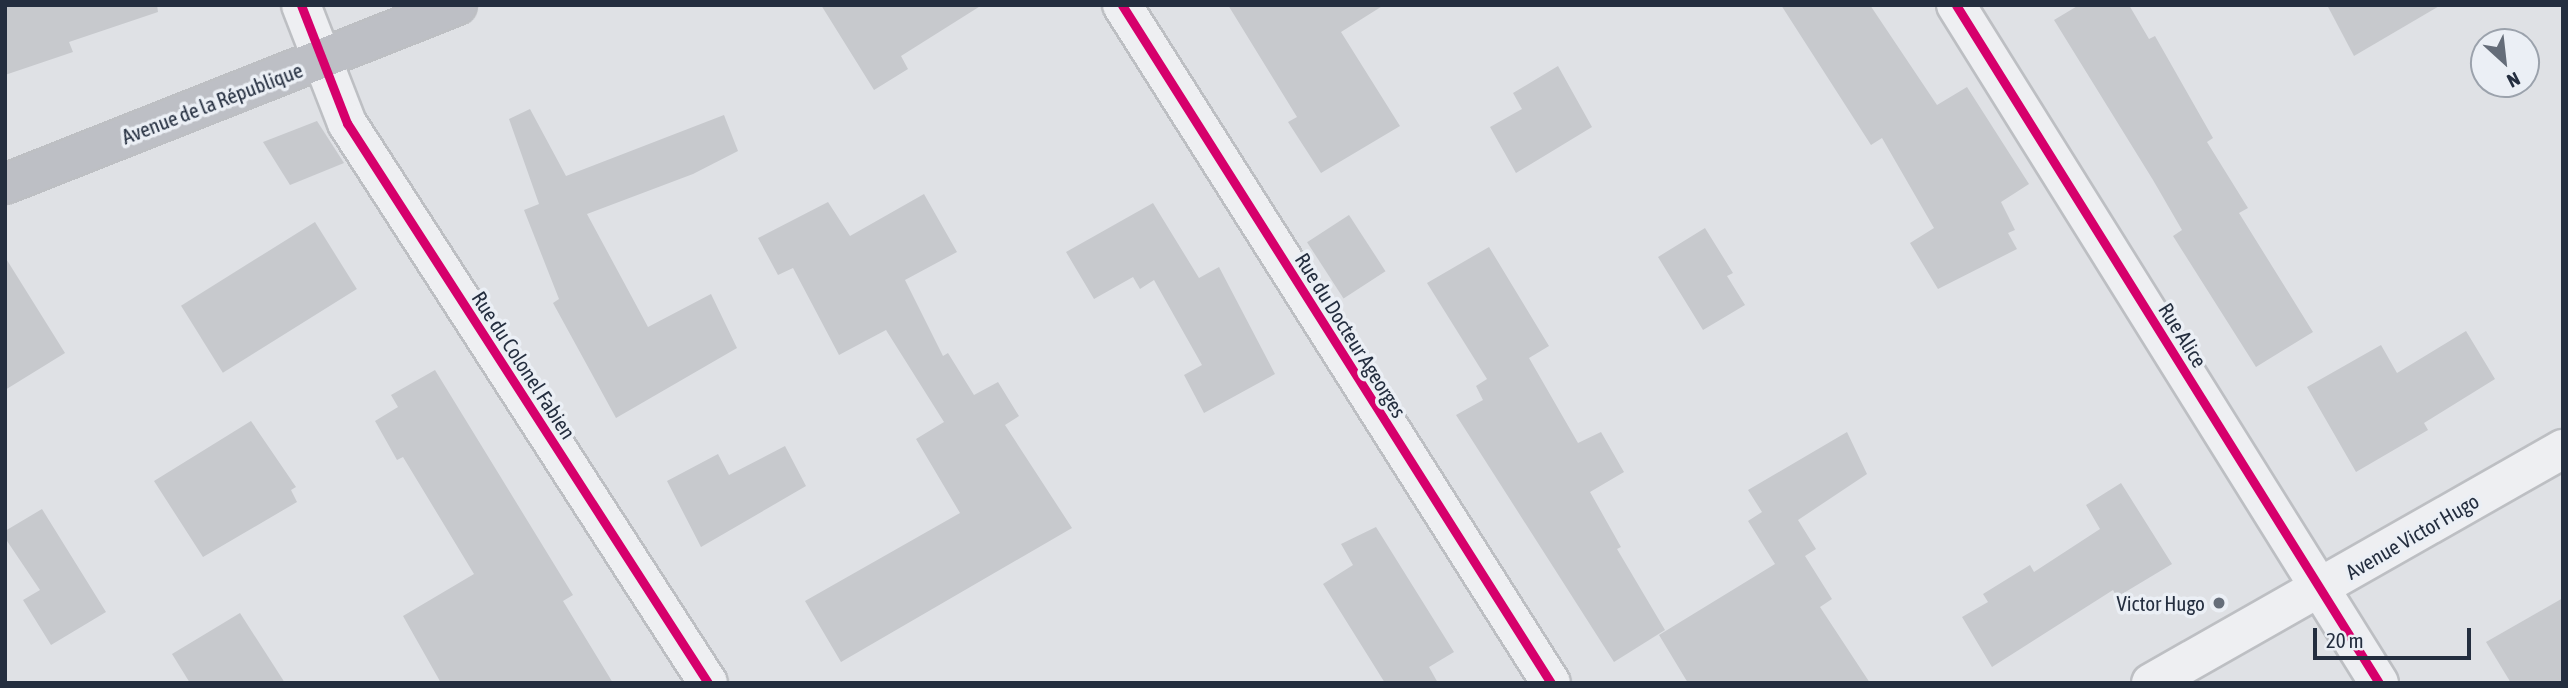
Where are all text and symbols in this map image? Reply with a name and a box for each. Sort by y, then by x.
north arrow [2470,28,2540,98]
street label: Avenue de la République [118,57,306,149]
text: N [2504,68,2524,92]
street label: Rue du Docteur Ageorges [1290,248,1412,422]
street label: Rue du Colonel Fabien [467,286,581,444]
street label: Rue Alice [2153,298,2213,372]
street label: Avenue Victor Hugo [2341,488,2483,584]
place label: Victor Hugo [2117,590,2205,616]
marker: Victor Hugo [2211,595,2227,611]
scale bar [2316,614,2474,658]
text: 20 m [2326,628,2364,652]

